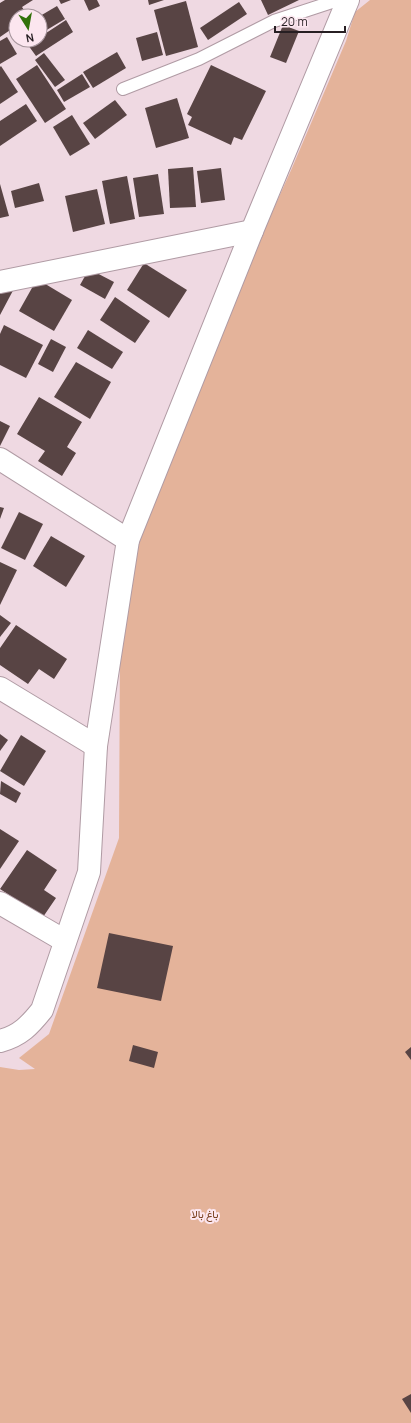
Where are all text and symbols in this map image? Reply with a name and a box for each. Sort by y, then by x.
north arrow [8,8,48,48]
scale bar [275,8,345,34]
text: 20 m [281,13,308,30]
text: N [25,30,35,46]
park label: باغ بالا [191,1206,219,1222]

